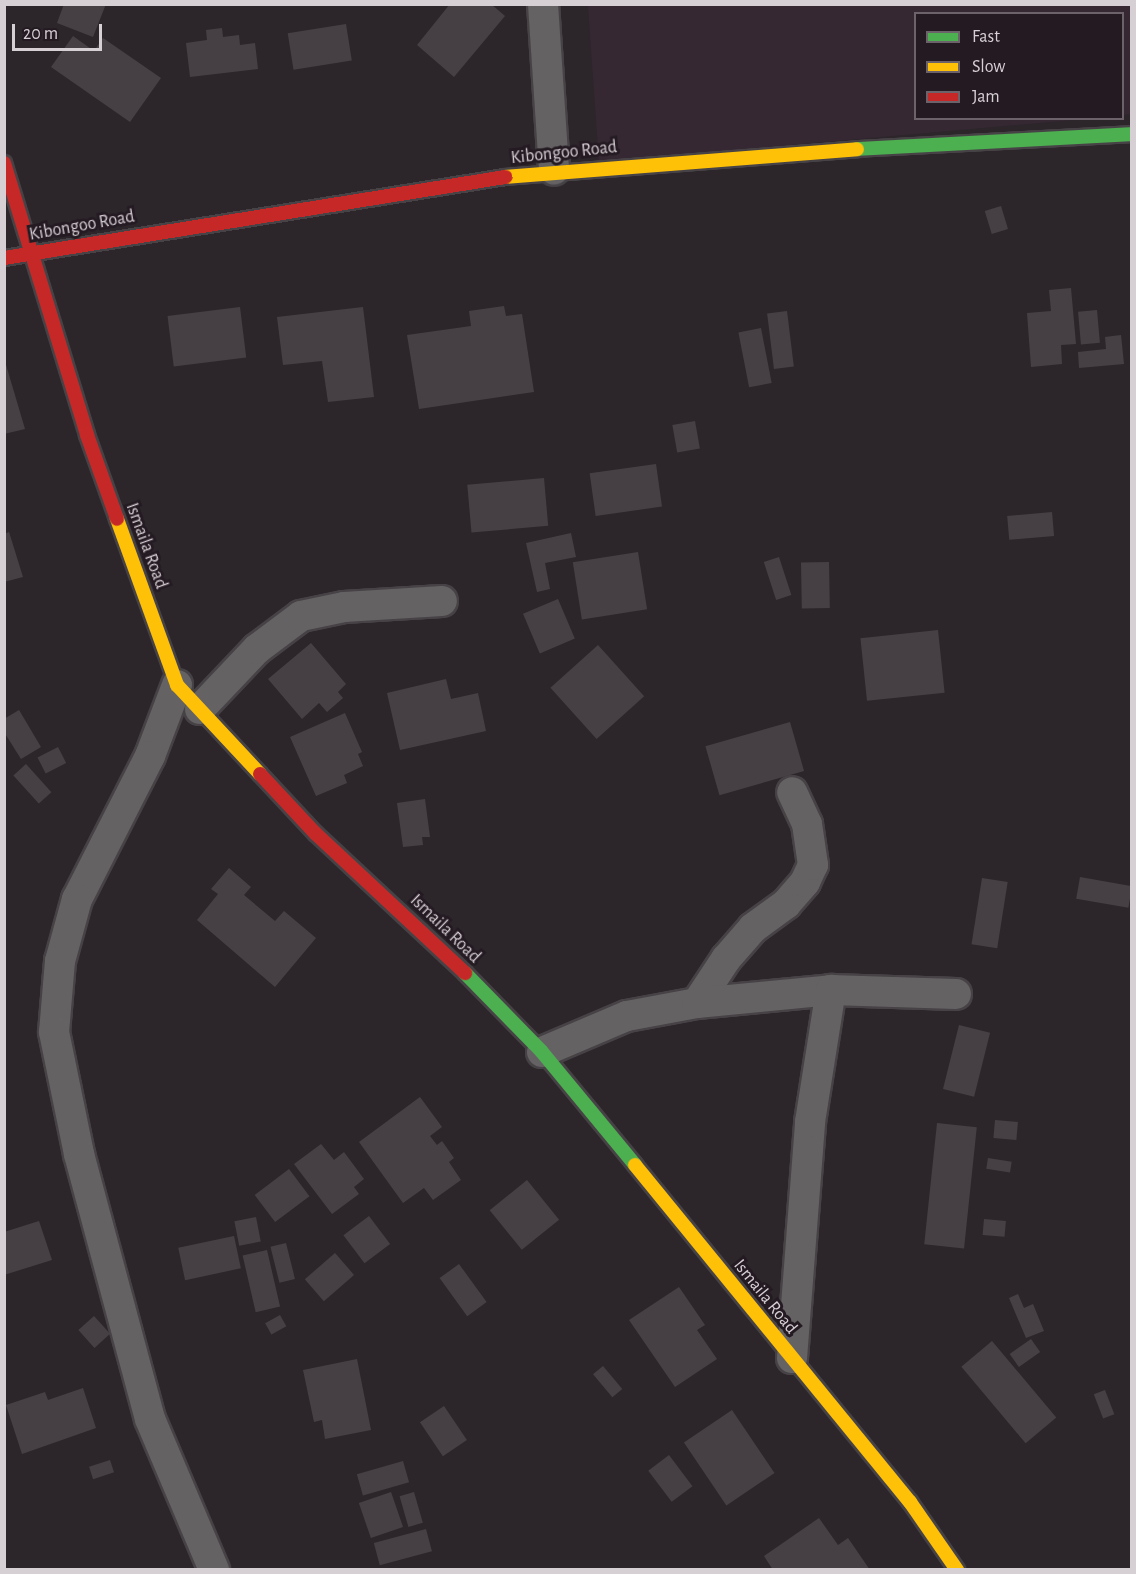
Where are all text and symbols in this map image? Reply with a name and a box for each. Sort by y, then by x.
scale bar [15,12,105,50]
legend [914,12,1124,120]
text: 20 m [23,25,58,43]
text: Fast [972,28,1000,46]
text: Slow [972,58,1005,76]
text: Jam [972,88,1000,106]
street label: Kibongoo Road [510,137,618,169]
street label: Kibongoo Road [28,206,136,246]
street label: Ismaila Road [121,500,171,592]
street label: Ismaila Road [405,890,485,968]
street label: Ismaila Road [728,1255,802,1339]

